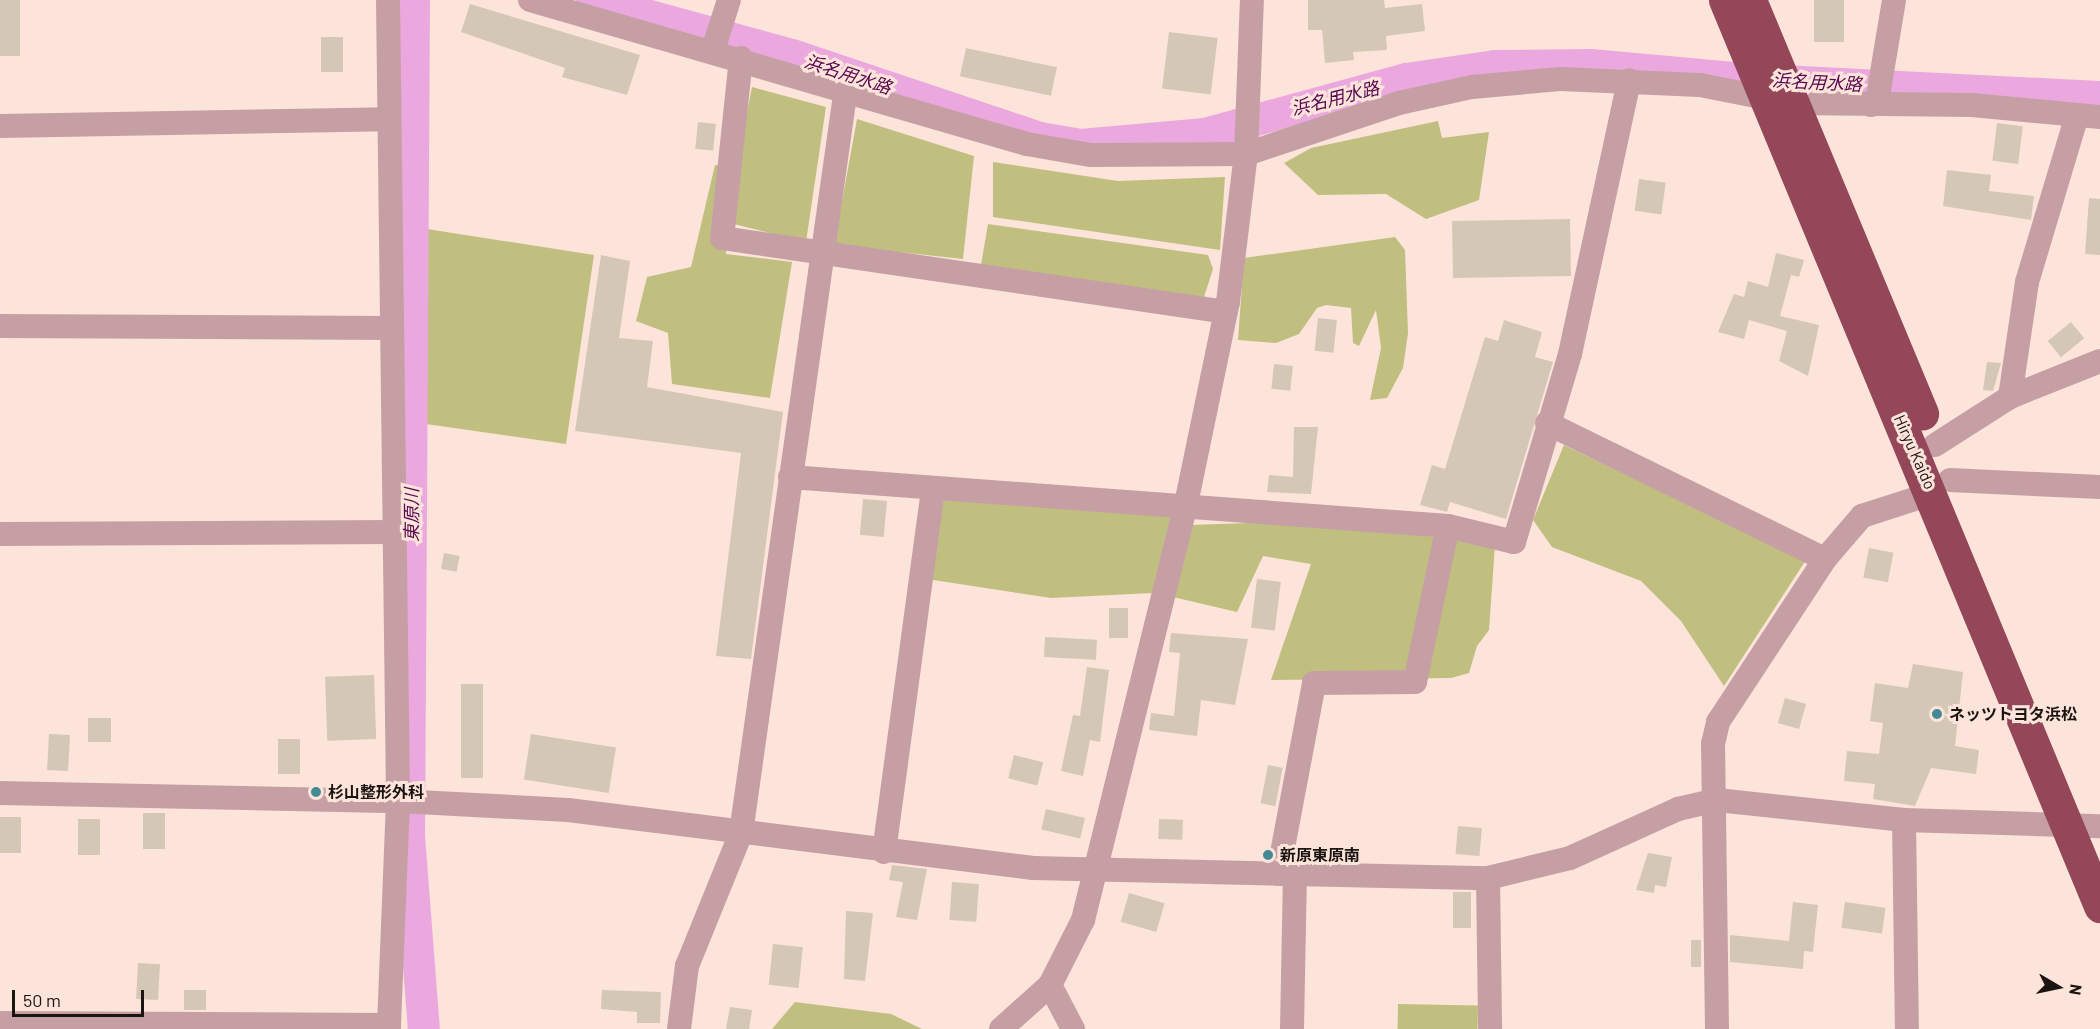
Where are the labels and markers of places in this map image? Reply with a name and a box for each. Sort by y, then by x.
place label: ネッツトヨタ浜松 [1949,704,2077,724]
marker: ネッツトヨタ浜松 [1930,707,1944,721]
place label: 杉山整形外科 [328,782,424,802]
marker: 杉山整形外科 [309,785,323,799]
place label: 新原東原南 [1280,845,1360,865]
marker: 新原東原南 [1261,848,1275,862]

